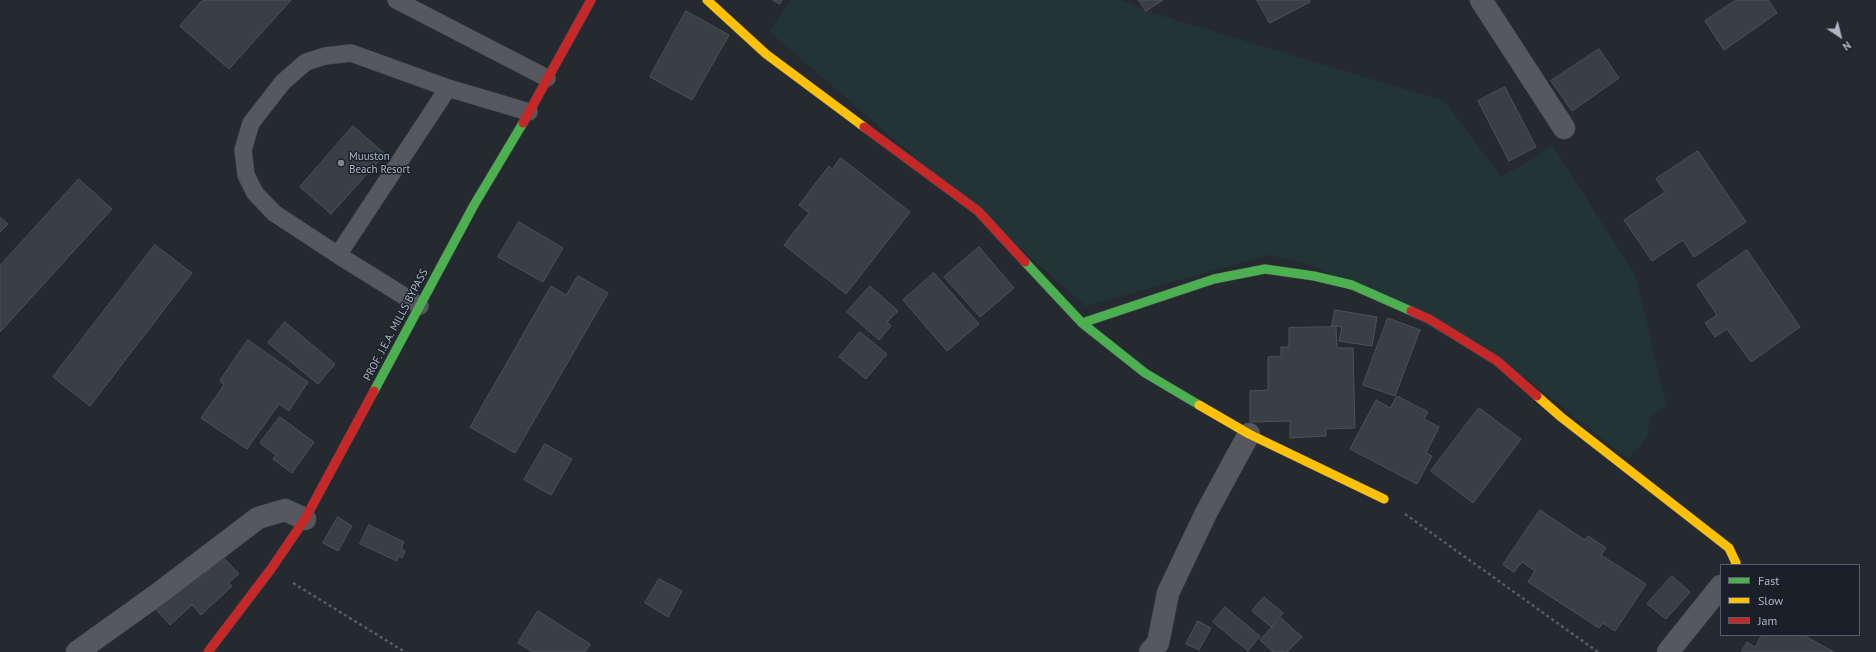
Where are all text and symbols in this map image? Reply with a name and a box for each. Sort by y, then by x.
north arrow [1820,16,1860,56]
text: N [1840,38,1854,54]
place label: Muuston Beach Resort [349,150,410,176]
marker: Muuston Beach Resort [336,158,346,168]
street label: PROF. J.E.A. MILLS BYPASS [361,267,431,383]
legend [1720,564,1860,636]
text: Fast [1758,573,1779,588]
text: Slow [1758,593,1783,608]
text: Jam [1758,613,1777,628]

